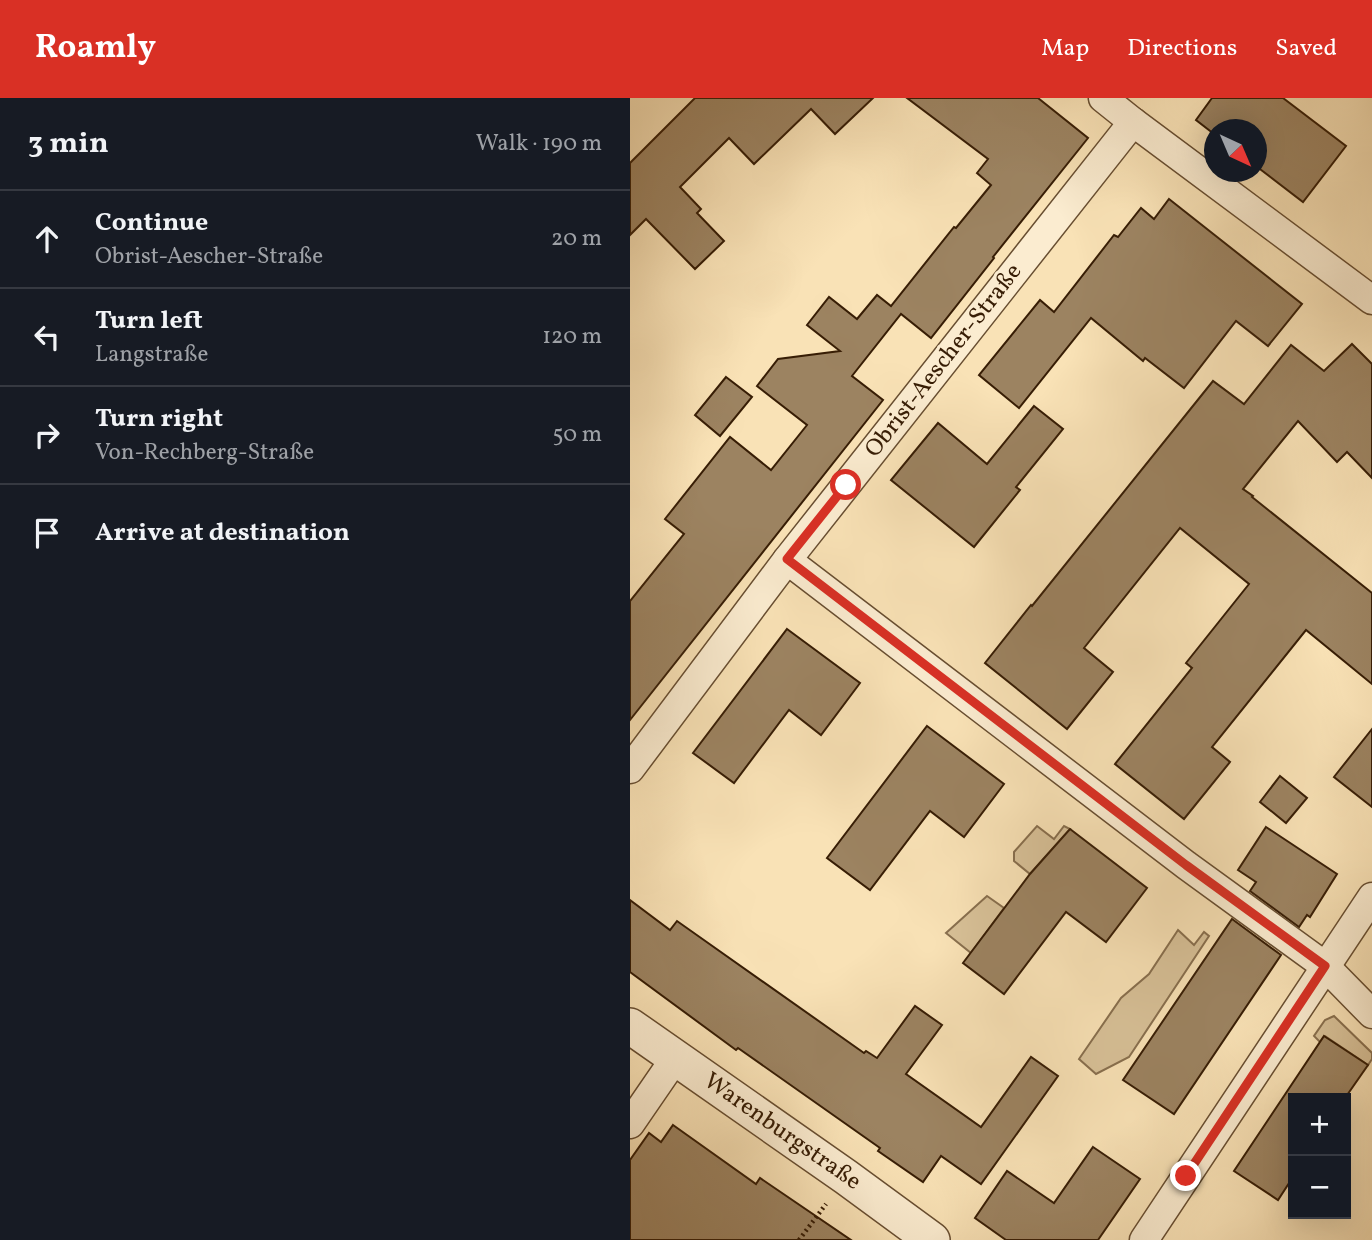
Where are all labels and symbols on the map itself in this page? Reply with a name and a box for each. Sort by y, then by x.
north arrow [1204,119,1267,182]
street label: Obrist-Aescher-Straße [857,257,1031,465]
route start [830,469,861,500]
street label: Warenburgstraße [696,1065,868,1199]
route end [1170,1160,1201,1191]

